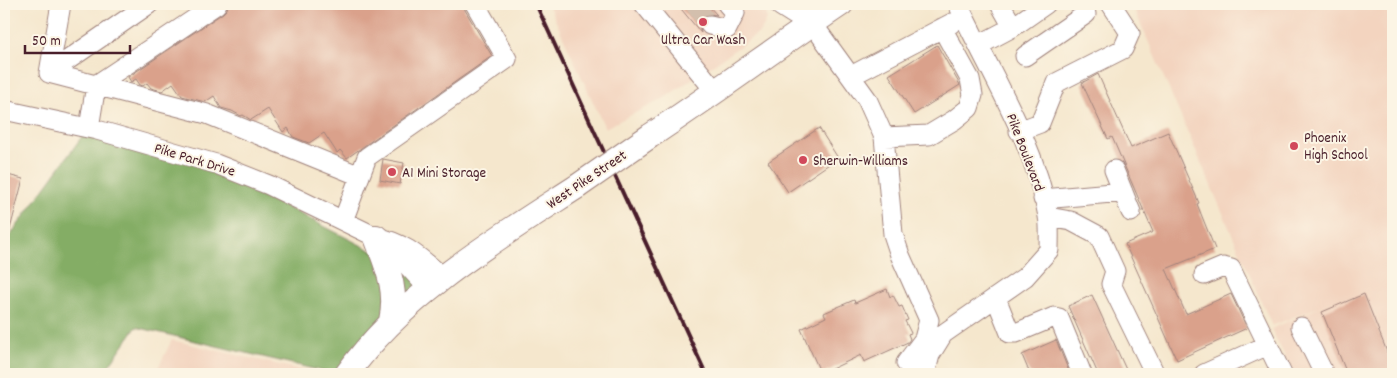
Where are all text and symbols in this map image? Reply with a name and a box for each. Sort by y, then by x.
marker: Ultra Car Wash [697,16,709,28]
scale bar [25,22,130,54]
place label: Ultra Car Wash [661,30,745,52]
text: 50 m [32,31,61,53]
street label: Pike Boulevard [999,110,1049,195]
place label: Phoenix High School [1304,128,1368,167]
street label: Pike Park Drive [151,138,238,184]
marker: Phoenix High School [1288,140,1300,152]
street label: West Pike Street [543,145,632,216]
place label: Sherwin-Williams [813,151,908,173]
marker: Sherwin-Williams [797,154,809,166]
place label: A1 Mini Storage [402,163,487,185]
marker: A1 Mini Storage [386,166,398,178]

